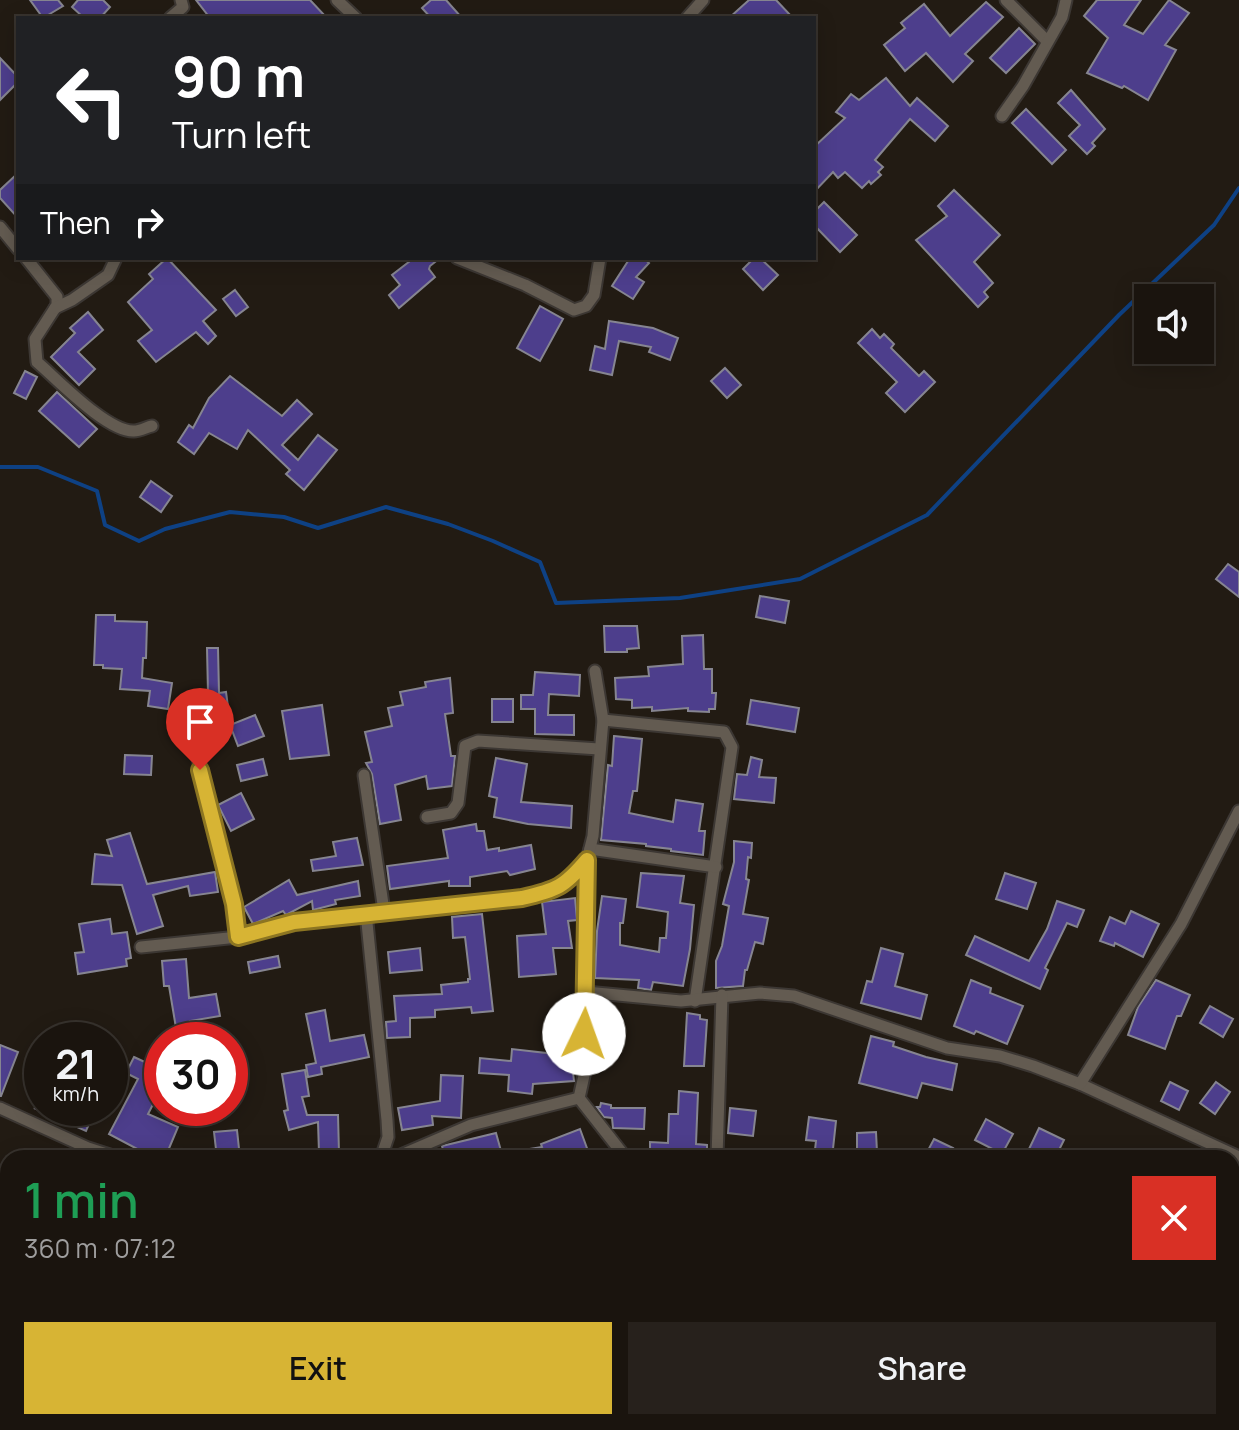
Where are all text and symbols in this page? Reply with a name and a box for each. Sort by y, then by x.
text: 90 m [172,37,305,114]
icon: left [40,48,144,152]
text: Turn left [172,110,311,159]
icon: right [127,200,171,244]
text: Then [40,202,111,243]
map controls [1134,284,1214,364]
button: sound [1134,284,1214,364]
pin [166,688,234,770]
icon: arrive [178,700,222,744]
position arrow [542,992,626,1076]
speed limit sign: 30 [144,1022,248,1126]
text: 21 [55,1036,97,1091]
text: km/h [53,1080,99,1107]
text: 1 min [24,1167,138,1232]
button: close [1132,1176,1216,1260]
text: 360 m · 07:12 [24,1230,176,1266]
button: Exit [24,1322,612,1414]
button: Share [628,1322,1216,1414]

